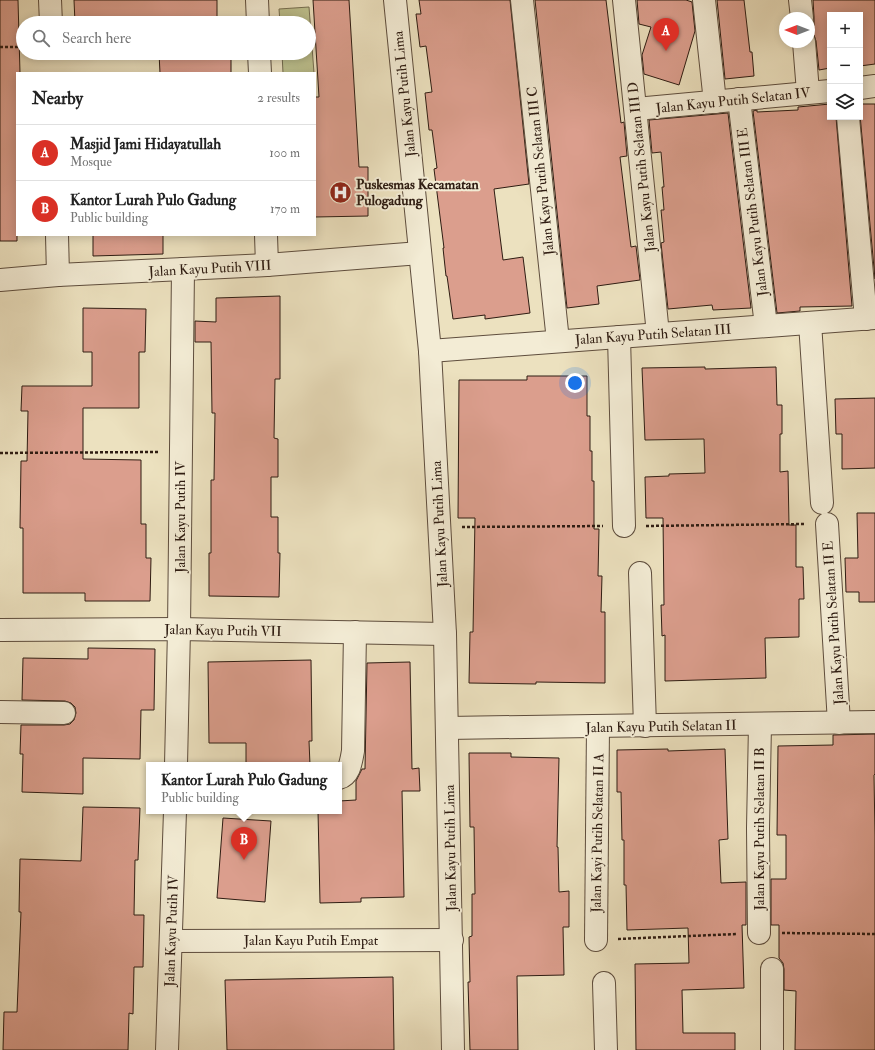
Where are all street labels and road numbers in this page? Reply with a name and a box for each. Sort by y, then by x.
street label: Jalan Kayu Putih Lima [389,30,421,159]
street label: Jalan Kayu Putih Selatan III D [624,81,660,254]
street label: Jalan Kayu Putih Selatan IV [654,84,812,118]
street label: Jalan Kayu Putih Selatan III C [523,85,559,257]
street label: Jalan Kayu Putih Selatan III E [734,127,772,298]
street label: Jalan Kayu Putih VIII [147,257,272,281]
street label: Jalan Kayu Putih Selatan III [573,321,732,350]
street label: Jalan Kayu Putih IV [172,460,190,574]
street label: Jalan Kayu Putih Lima [428,460,452,589]
street label: Jalan Kayu Putih Selatan II E [819,540,849,706]
street label: Jalan Kayu Putih VII [163,621,282,641]
street label: Jalan Kayu Putih Selatan II [584,717,737,737]
street label: Jalan Kayu Putih Selatan II B [751,747,769,912]
street label: Jalan Kayi Putih Selatan II A [588,753,608,914]
street label: Jalan Kayu Putih Lima [441,784,461,913]
street label: Jalan Kayu Putih IV [161,874,183,988]
street label: Jalan Kayu Putih Empat [243,932,379,950]

